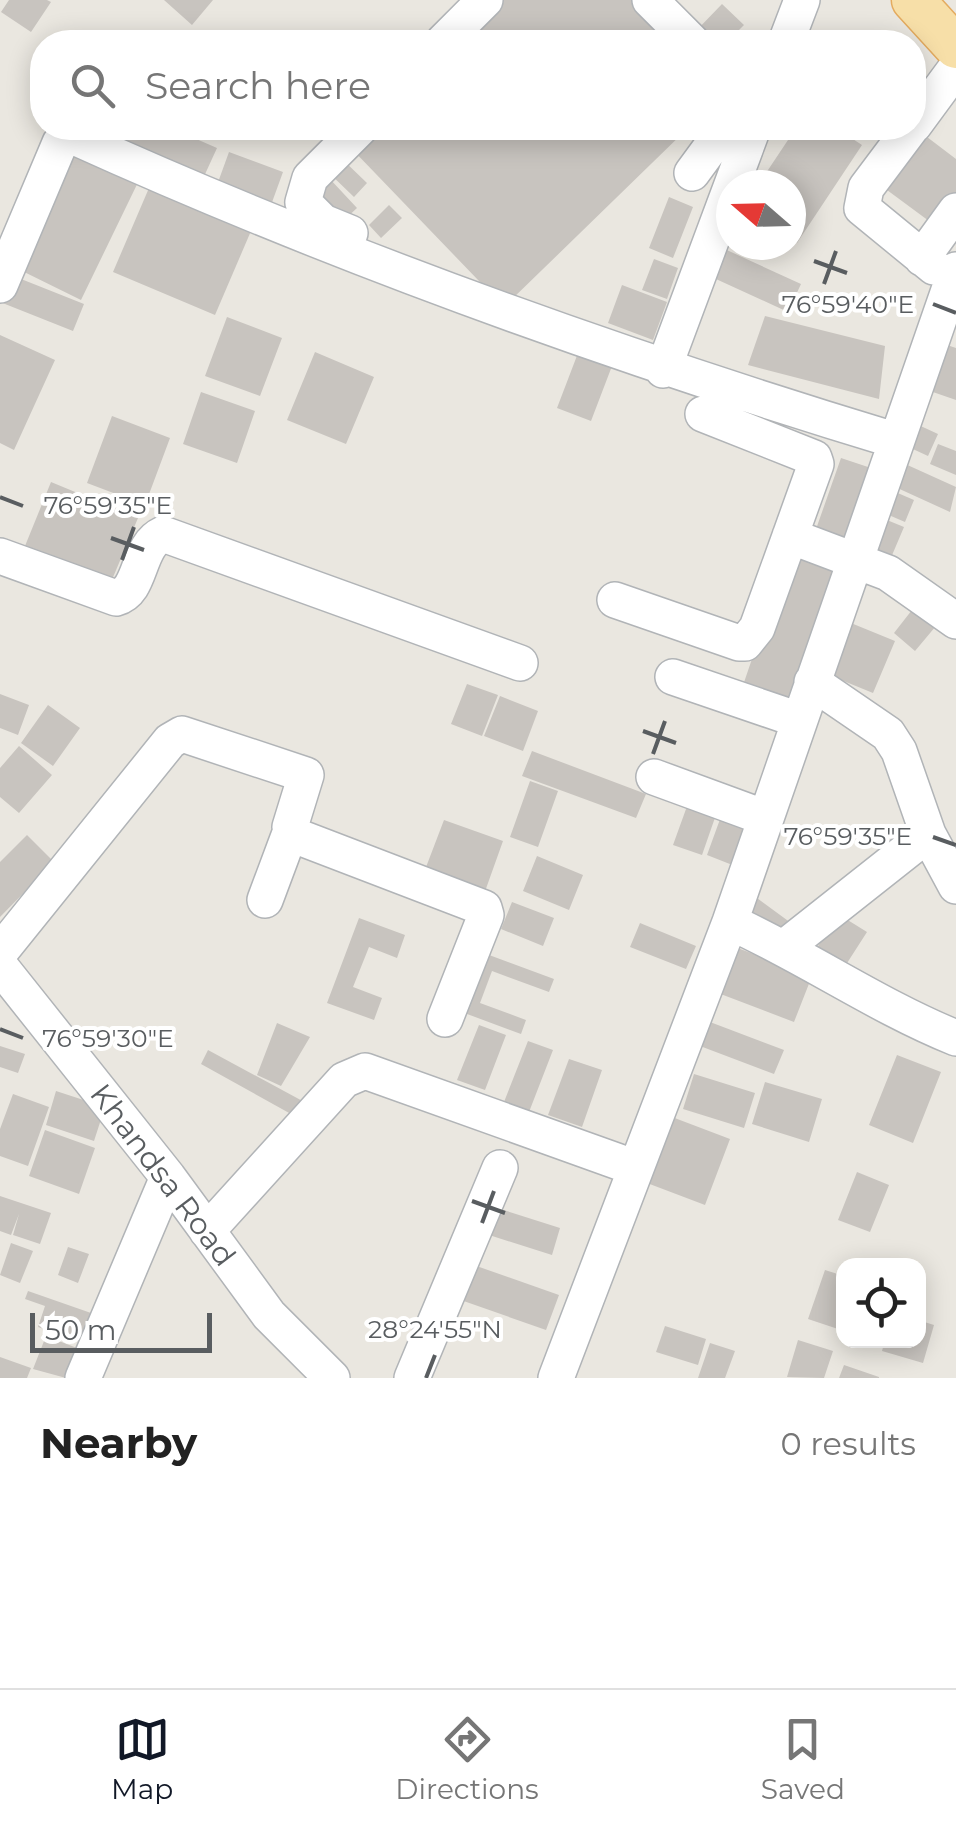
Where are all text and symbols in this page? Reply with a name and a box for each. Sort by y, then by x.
search box [30,30,926,140]
icon: search [65,58,120,113]
text: Search here [145,62,371,109]
north arrow [716,170,806,260]
text: 76°59'40"E [782,289,914,319]
text: 76°59'35"E [44,490,172,520]
text: 76°59'35"E [784,821,912,851]
text: 76°59'30"E [42,1023,174,1053]
street label: Khandsa Road [82,1077,244,1273]
map controls [836,1258,926,1348]
button: locate [836,1258,926,1348]
scale bar [30,1308,212,1352]
text: 50 m [45,1313,116,1347]
text: 28°24'55"N [368,1314,502,1344]
text: Nearby [40,1417,197,1469]
text: 0 results [781,1424,916,1463]
tab: Map [111,1712,173,1806]
tab: Directions [395,1712,539,1806]
tab: Saved [761,1712,845,1806]

